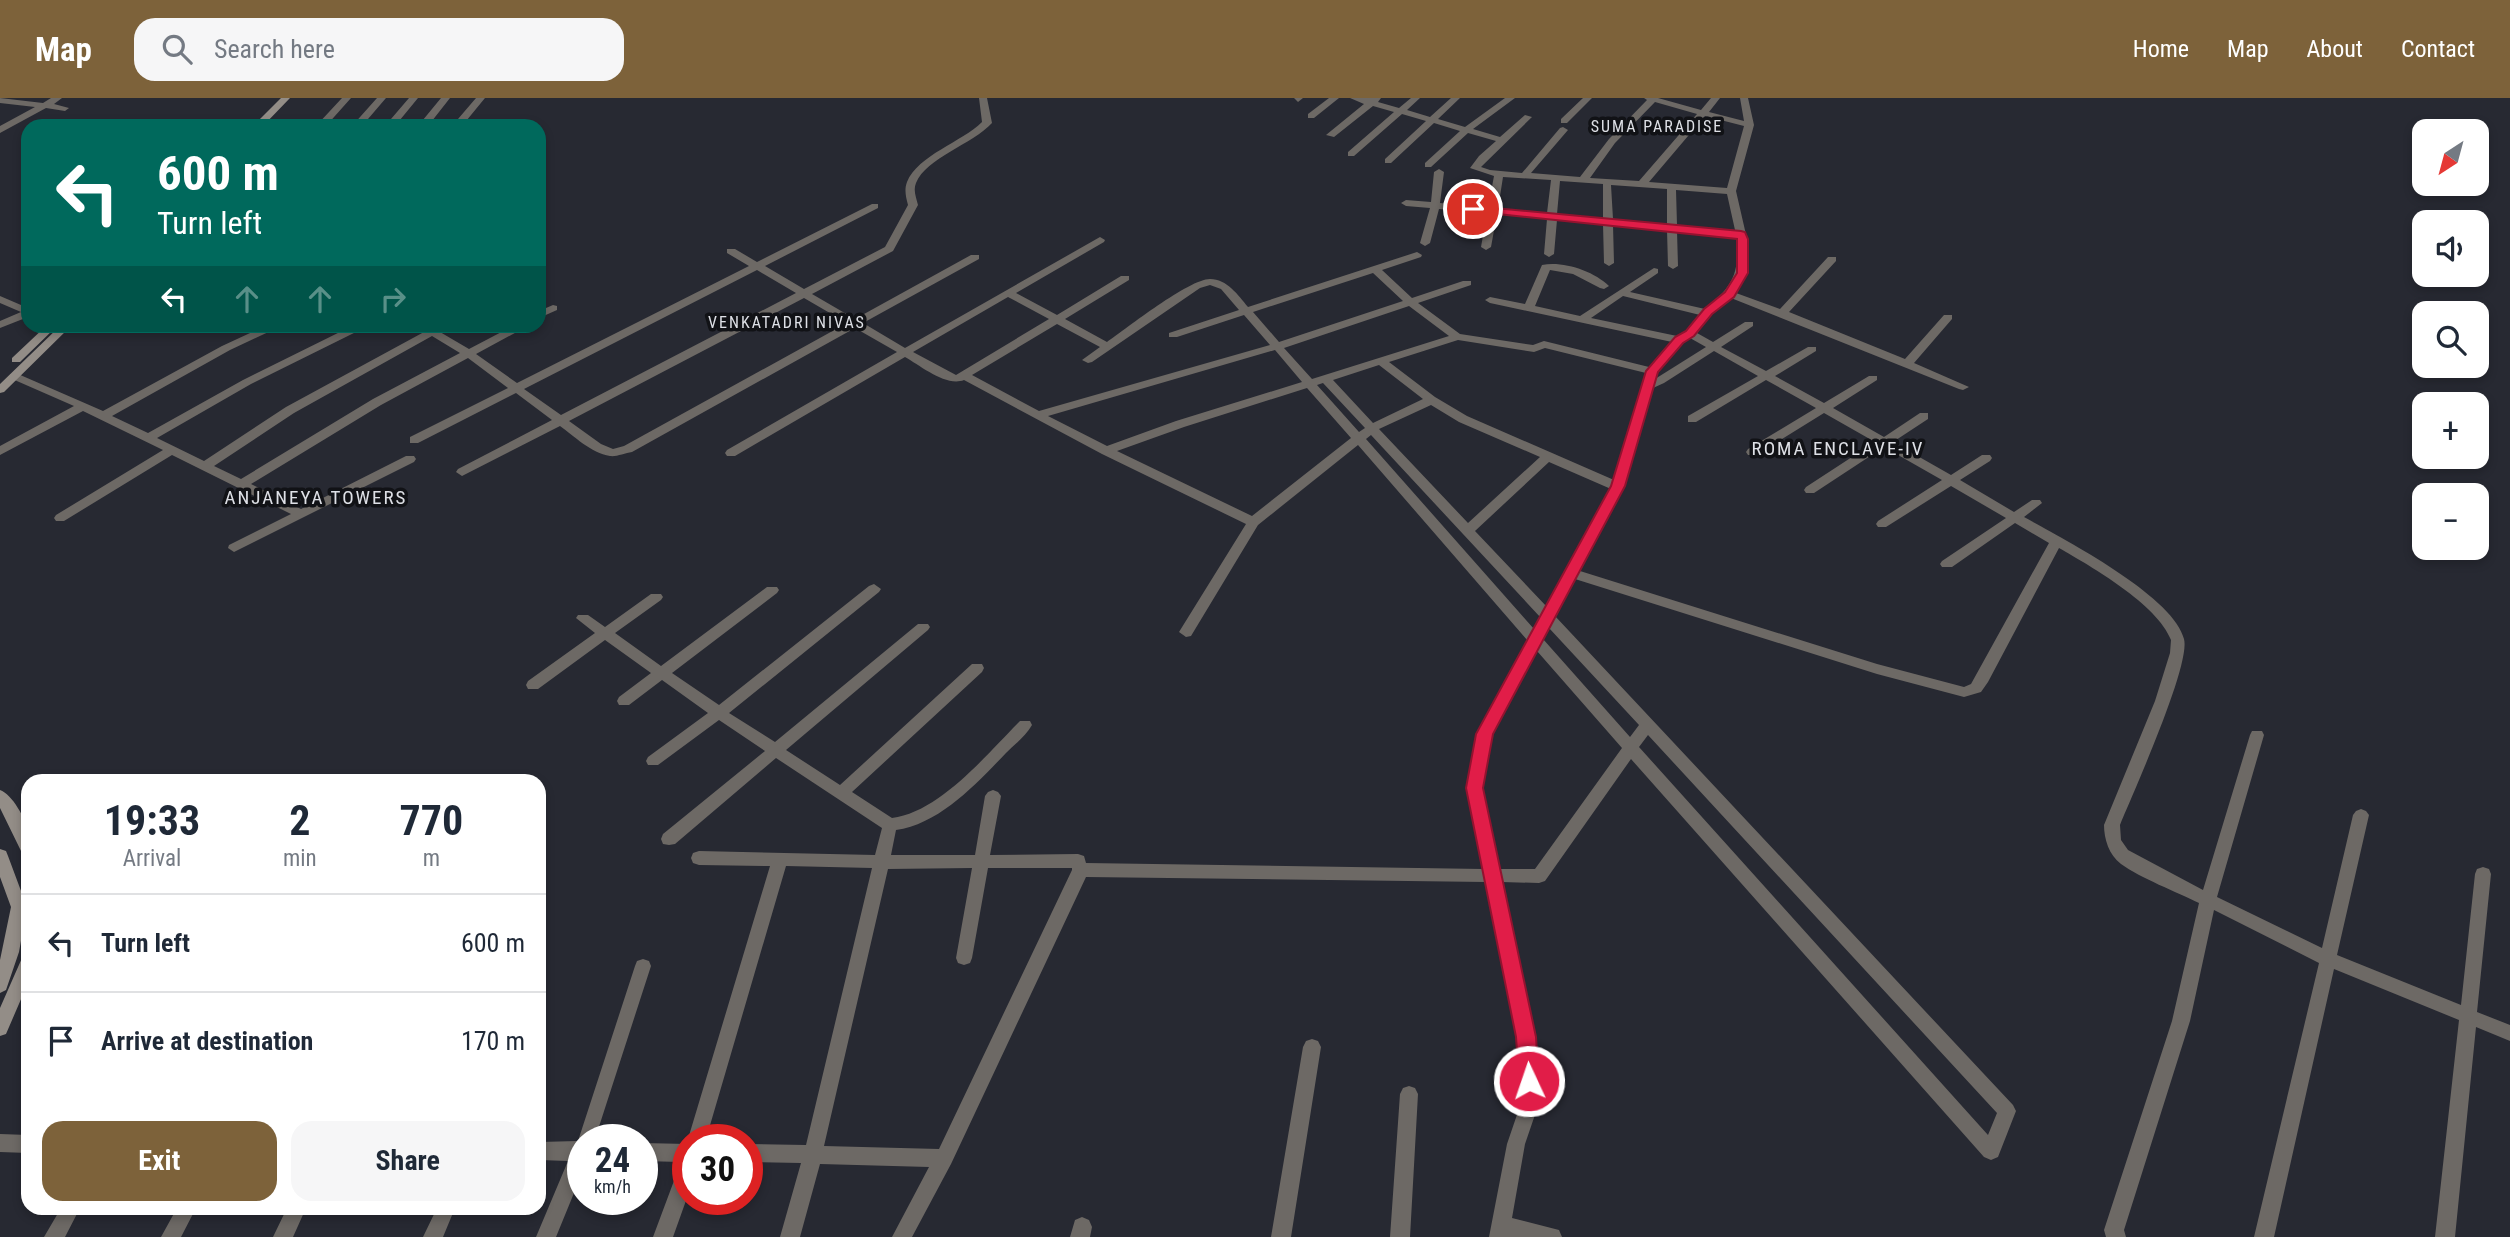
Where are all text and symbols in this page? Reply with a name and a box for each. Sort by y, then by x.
search box [134,18,624,81]
text: Map [35,30,92,69]
icon: search [158,30,196,68]
text: Search here [214,34,335,64]
text: Home [2133,35,2189,63]
text: Map [2227,35,2269,63]
text: About [2307,35,2363,63]
text: Contact [2401,35,2475,63]
district label: SUMA PARADISE [1591,117,1723,136]
north arrow [2412,119,2488,196]
map controls [2412,119,2489,560]
text: 600 m [157,145,279,202]
icon: left [42,147,133,238]
pin [1443,179,1503,239]
icon: arrive [1454,190,1492,228]
text: Turn left [157,204,262,242]
button: sound [2412,210,2489,287]
icon: left [155,280,193,318]
icon: ahead [228,280,266,318]
icon: ahead [301,280,339,318]
icon: right [374,280,412,318]
button: search [2412,301,2489,378]
district label: VENKATADRI NIVAS [708,313,866,332]
button: + [2412,392,2489,469]
district label: ROMA ENCLAVE-IV [1752,437,1924,460]
button: − [2412,483,2489,560]
district label: ANJANEYA TOWERS [225,486,407,509]
text: 19:33 [104,796,200,845]
text: 2 [289,796,310,845]
text: 770 [399,796,463,845]
text: Arrival [123,845,181,872]
text: min [283,845,317,872]
text: m [423,845,440,872]
icon: left [42,924,80,962]
text: Turn left [101,928,190,958]
text: 600 m [461,928,525,958]
icon: arrive [42,1022,80,1060]
text: Arrive at destination [101,1026,313,1056]
text: 170 m [461,1026,525,1056]
position arrow [1492,1044,1566,1118]
button: Exit [42,1121,277,1201]
button: Share [291,1121,525,1201]
speed limit sign: 30 [672,1124,763,1215]
text: 24 [595,1140,630,1181]
text: km/h [594,1176,631,1197]

